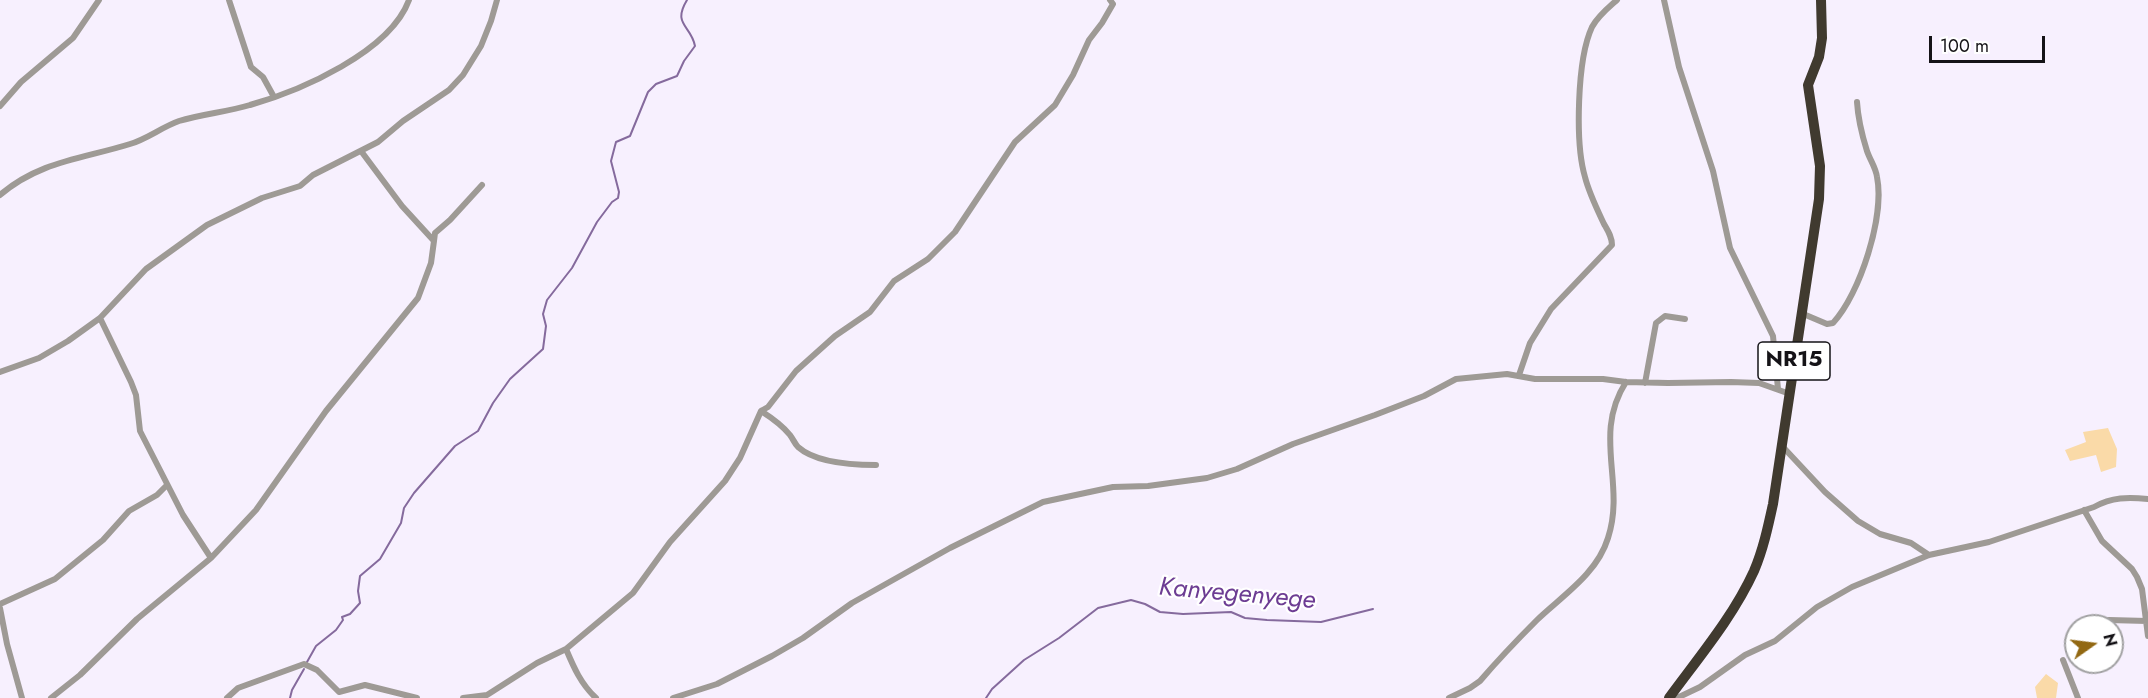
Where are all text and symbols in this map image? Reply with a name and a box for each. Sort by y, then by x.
scale bar [1932,24,2048,62]
text: 100 m [1940,33,1989,59]
road number: NR15 [1758,342,1830,380]
water label: Kanyegenyege [1157,573,1317,617]
north arrow [2064,614,2124,674]
text: N [2097,631,2123,649]

